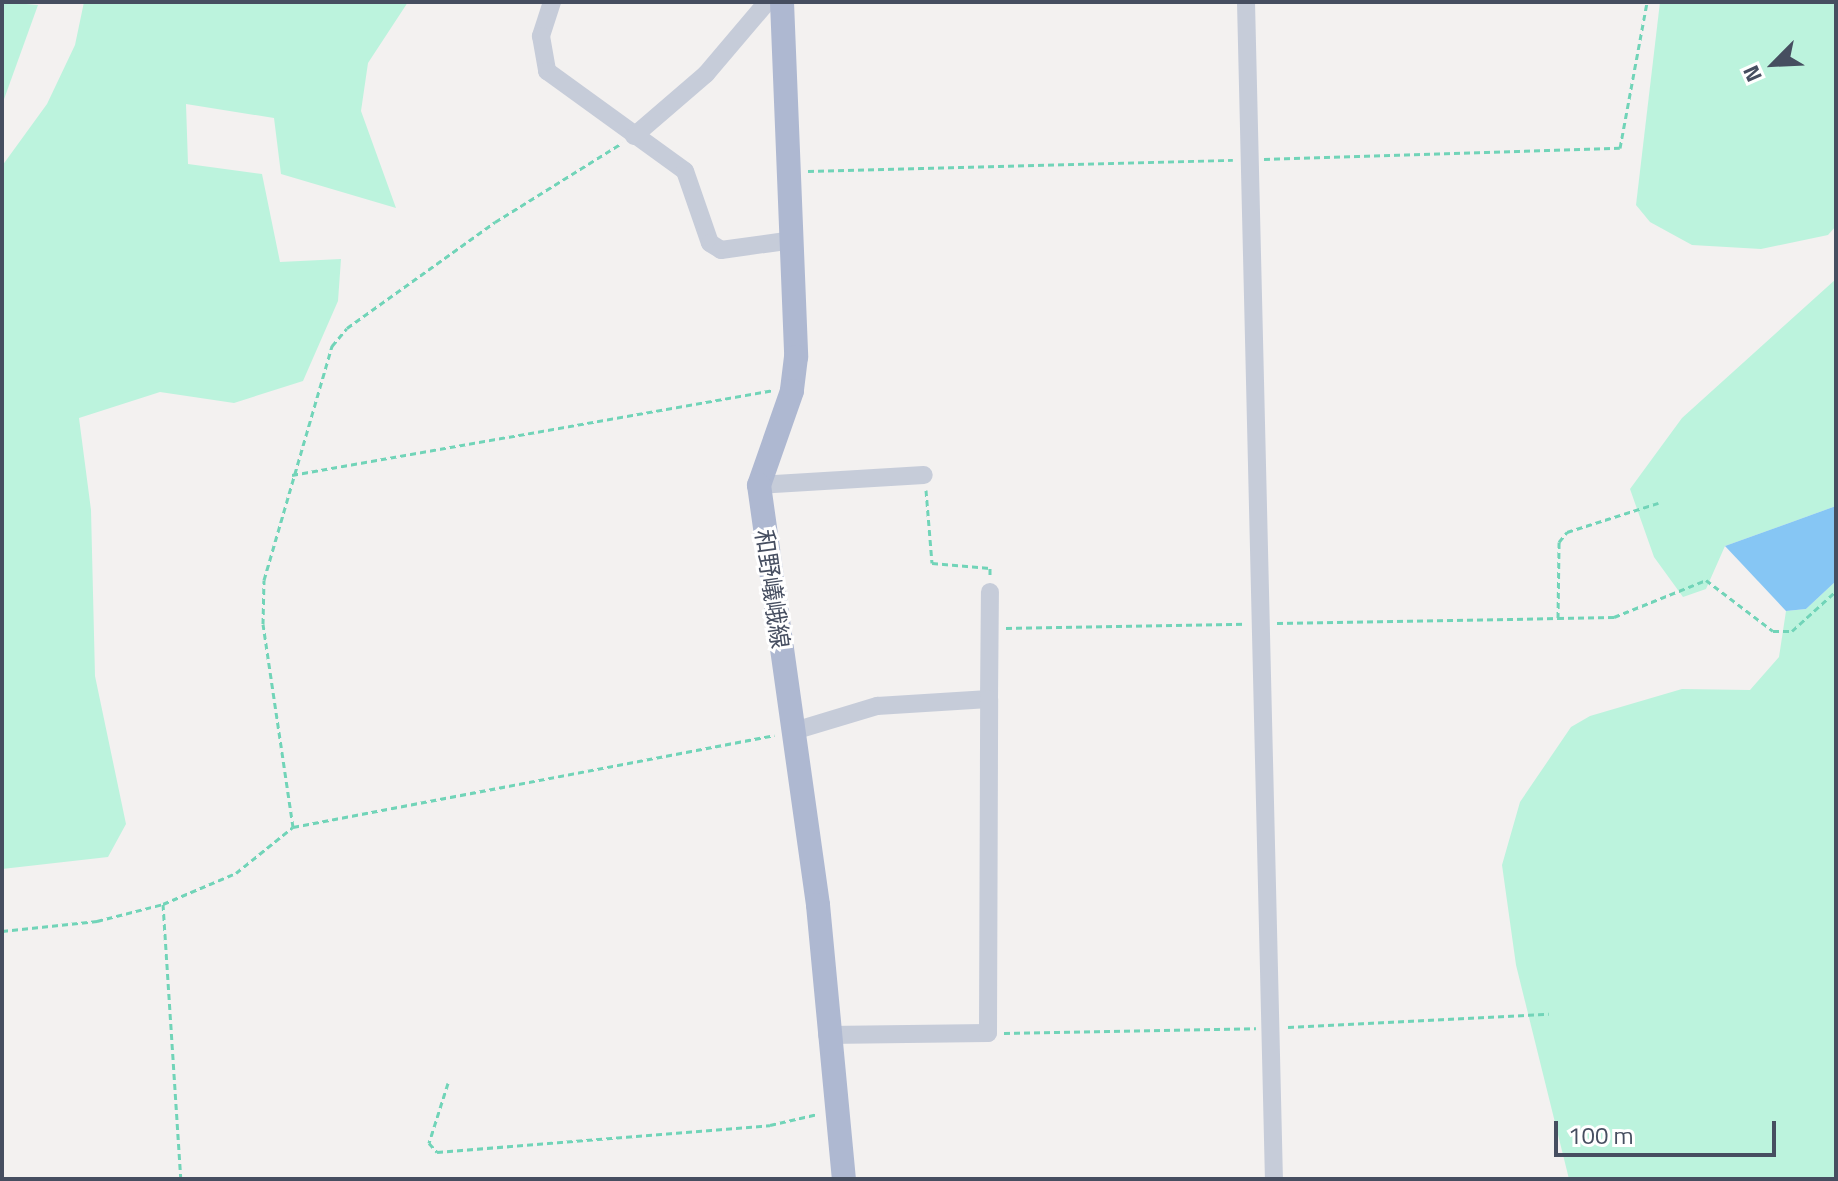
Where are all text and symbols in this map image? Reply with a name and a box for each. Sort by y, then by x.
north arrow [1734,24,1814,104]
text: N [1733,60,1771,88]
street label: 和野嶬峨線 [749,528,795,650]
scale bar [1558,1105,1780,1155]
text: 100 m [1568,1117,1634,1153]

